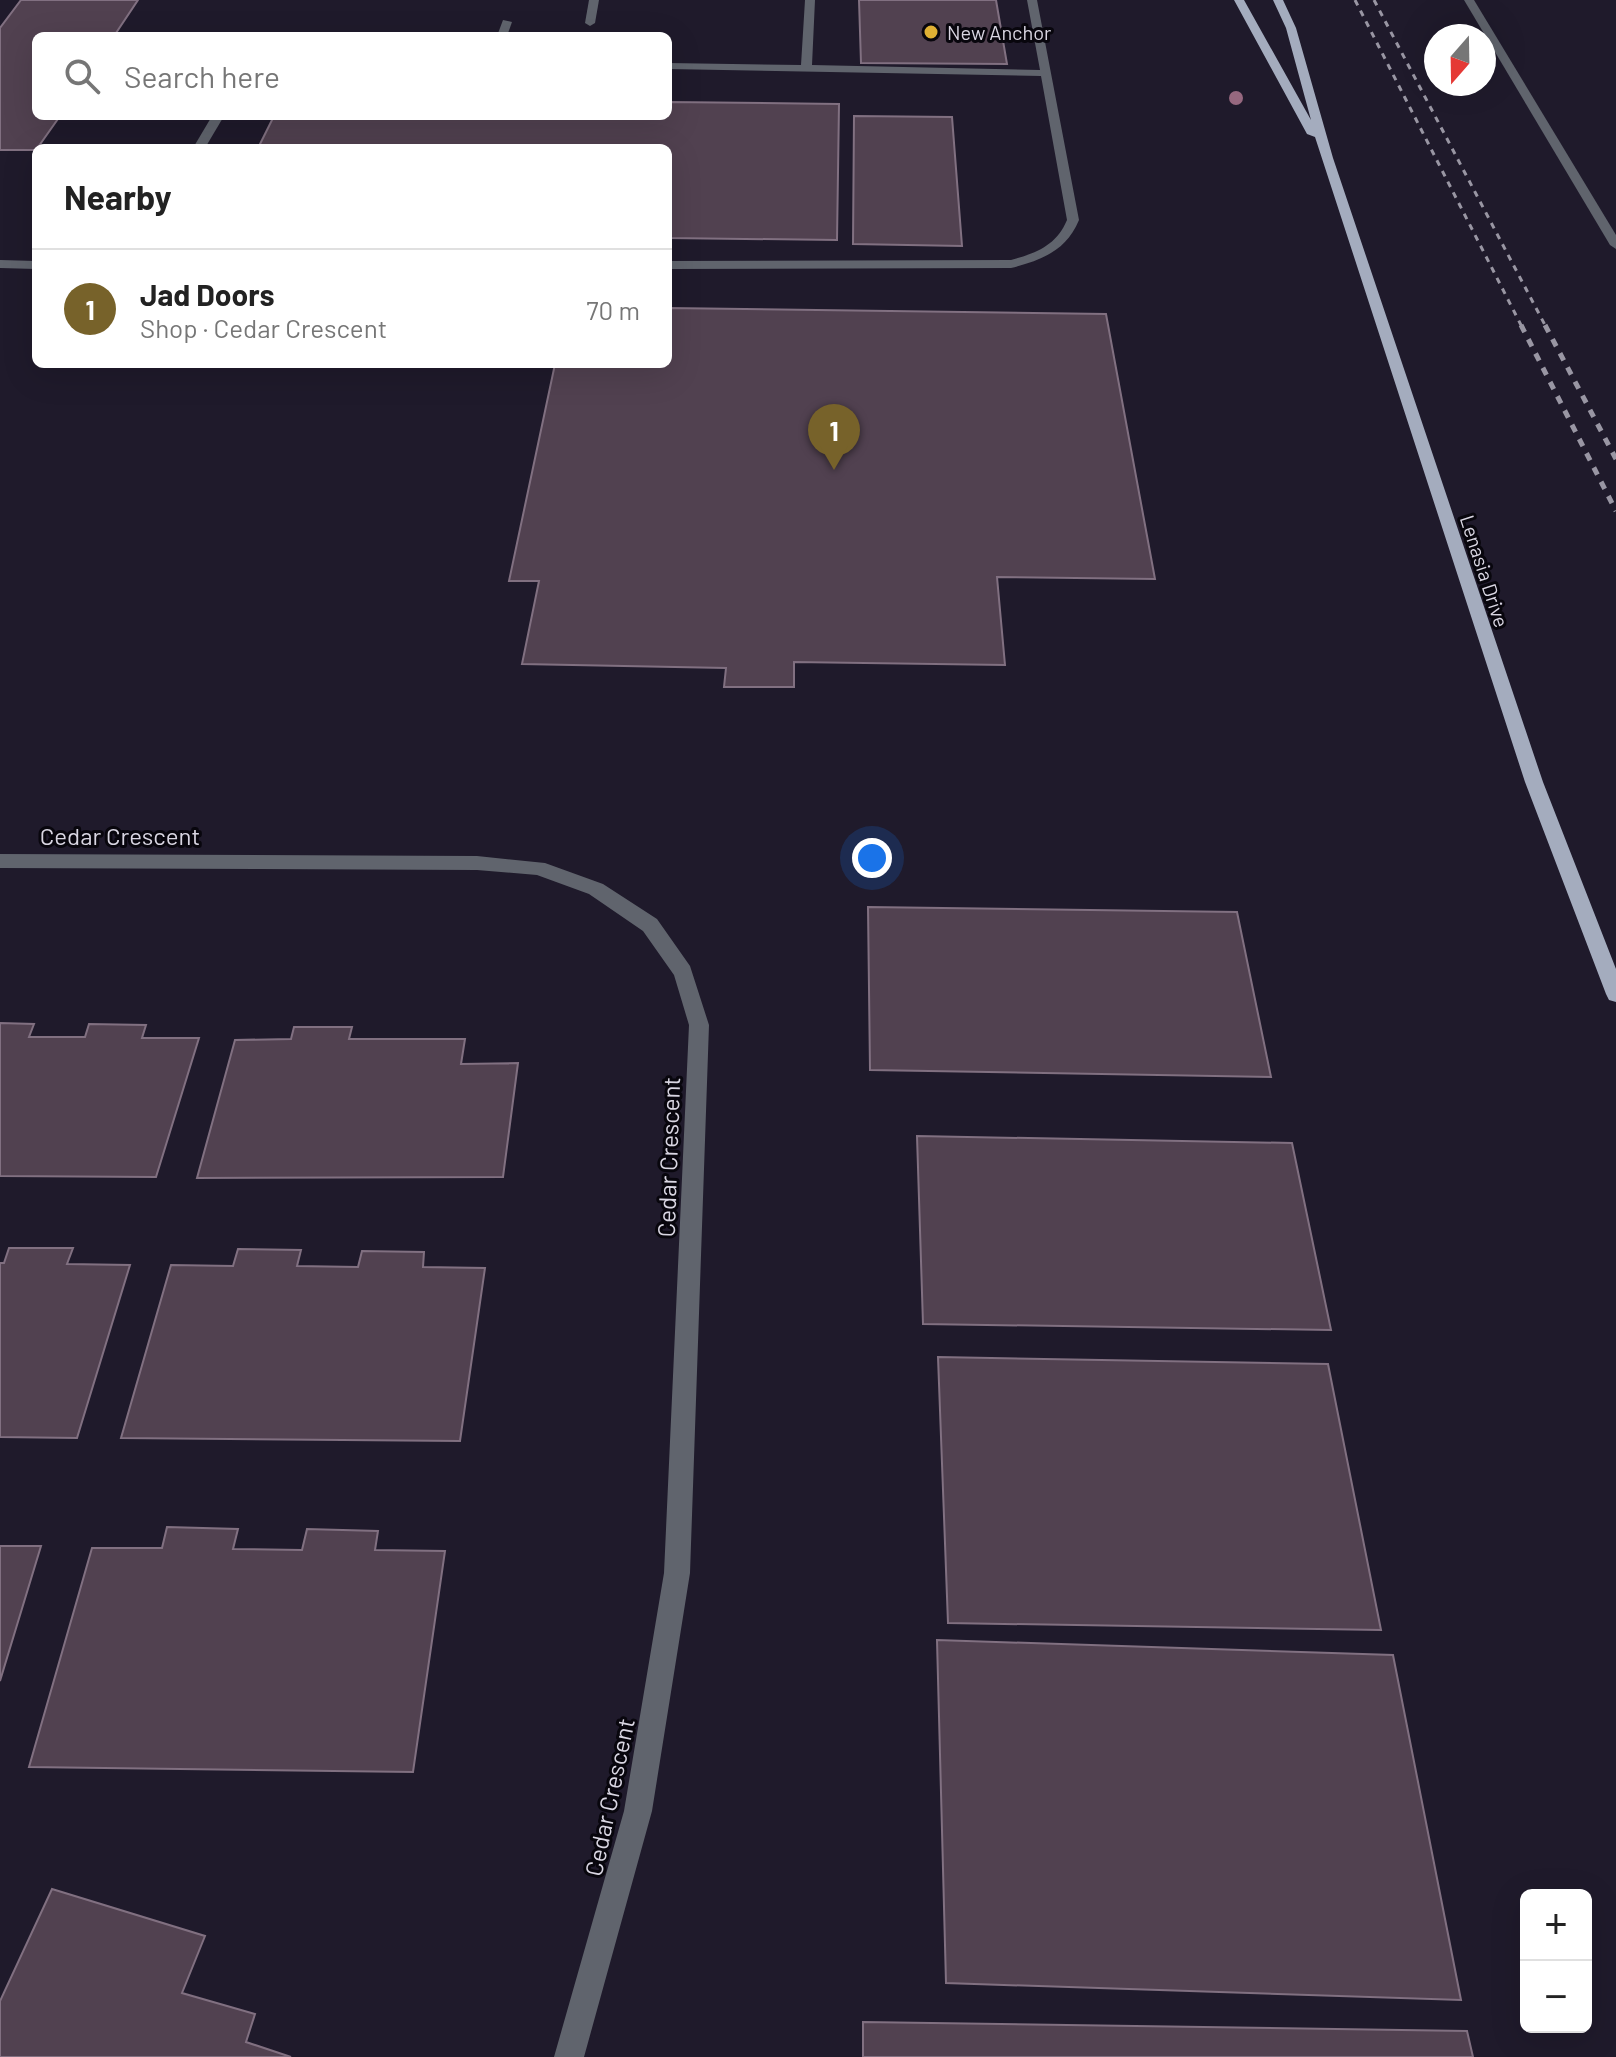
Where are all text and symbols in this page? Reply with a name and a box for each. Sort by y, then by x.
place label: New Anchor [947,20,1051,44]
marker: New Anchor [922,23,940,41]
north arrow [1424,24,1496,96]
search box [32,32,672,120]
icon: search [60,54,104,98]
text: Search here [124,58,280,94]
text: Nearby [64,176,172,217]
text: Jad Doors [140,276,275,312]
text: 1 [85,294,95,325]
text: 70 m [586,294,640,325]
text: Shop · Cedar Crescent [140,312,387,343]
pin: 1 [808,404,860,470]
street label: Lenasia Drive [1456,512,1514,630]
street label: Cedar Crescent [40,821,200,850]
your location [852,838,892,878]
street label: Cedar Crescent [651,1076,685,1238]
street label: Cedar Crescent [578,1716,640,1878]
map controls [1520,1889,1592,2033]
button: + [1520,1889,1592,1961]
button: − [1520,1961,1592,2033]

